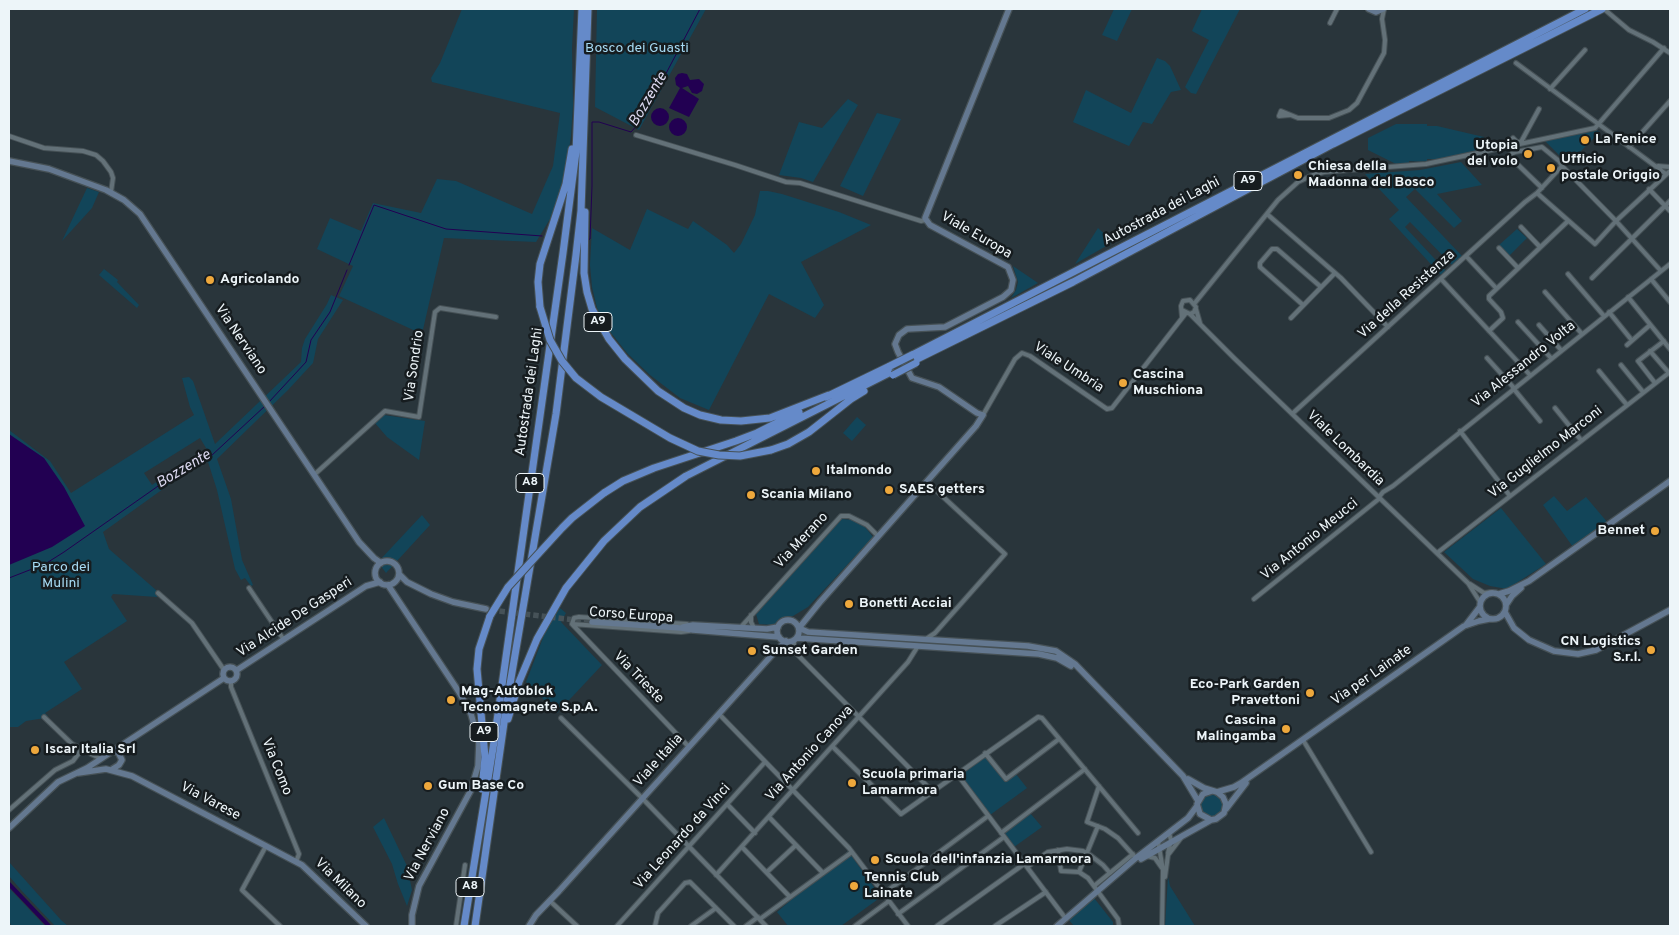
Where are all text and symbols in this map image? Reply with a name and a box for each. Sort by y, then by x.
park label: Bosco dei Guasti [585,41,689,57]
water label: Bozzente [626,70,672,130]
place label: La Fenice [1595,132,1657,148]
marker: La Fenice [1579,134,1591,146]
place label: Utopia del volo [1467,138,1518,170]
marker: Utopia del volo [1522,148,1534,160]
place label: Ufficio postale Origgio [1561,152,1660,184]
place label: Chiesa della Madonna del Bosco [1308,159,1434,192]
marker: Ufficio postale Origgio [1545,162,1557,174]
marker: Chiesa della Madonna del Bosco [1292,169,1304,181]
road number: A9 [1234,172,1262,190]
street label: Autostrada dei Laghi [1101,174,1223,250]
street label: Viale Europa [938,209,1014,263]
street label: Via della Resistenza [1355,247,1459,343]
place label: Agricolando [220,272,300,288]
marker: Agricolando [204,274,216,286]
street label: Via Nerviano [210,302,270,378]
road number: A9 [584,313,612,332]
street label: Via Alessandro Volta [1469,318,1579,412]
street label: Autostrada dei Laghi [513,327,547,457]
street label: Via Sondrio [402,329,428,403]
street label: Viale Umbria [1030,339,1106,397]
place label: Cascina Muschiona [1133,367,1203,400]
marker: Cascina Muschiona [1117,377,1129,389]
street label: Via Guglielmo Marconi [1486,403,1606,503]
street label: Viale Lombardia [1303,408,1387,490]
water label: Bozzente [154,447,214,493]
place label: Italmondo [826,463,892,479]
marker: Italmondo [810,465,822,477]
road number: A8 [516,473,544,492]
place label: SAES getters [899,482,985,498]
marker: SAES getters [883,484,895,496]
place label: Scania Milano [761,487,852,503]
marker: Scania Milano [745,489,757,501]
street label: Via Antonio Meucci [1258,496,1362,584]
street label: Via Merano [772,509,832,573]
place label: Bennet [1597,523,1645,539]
marker: Bennet [1649,525,1661,537]
park label: Parco dei Mulini [32,560,90,592]
street label: Via Alcide De Gasperi [234,574,356,662]
place label: Bonetti Acciai [859,596,952,612]
marker: Bonetti Acciai [843,598,855,610]
street label: Corso Europa [588,605,674,627]
place label: CN Logistics S.r.l. [1560,634,1641,666]
street label: Via per Lainate [1329,642,1415,710]
place label: Sunset Garden [762,643,858,659]
marker: CN Logistics S.r.l. [1645,644,1657,656]
marker: Sunset Garden [746,645,758,657]
street label: Via Trieste [609,649,667,707]
place label: Eco-Park Garden Pravettoni [1190,677,1300,710]
place label: Mag-Autoblok Tecnomagnete S.p.A. [461,684,598,716]
marker: Eco-Park Garden Pravettoni [1304,687,1316,699]
marker: Mag-Autoblok Tecnomagnete S.p.A. [445,694,457,706]
street label: Via Antonio Canova [763,703,857,805]
place label: Cascina Malingamba [1196,713,1276,746]
road number: A9 [470,722,498,742]
marker: Cascina Malingamba [1280,723,1292,735]
street label: Viale Italia [631,731,687,791]
street label: Via Como [257,736,295,798]
place label: Iscar Italia Srl [45,742,136,758]
marker: Iscar Italia Srl [29,744,41,756]
place label: Scuola primaria Lamarmora [862,767,965,800]
marker: Scuola primaria Lamarmora [846,777,858,789]
place label: Gum Base Co [438,778,524,794]
street label: Via Varese [177,779,243,825]
marker: Gum Base Co [422,780,434,792]
street label: Via Leonardo da Vinci [631,781,735,893]
street label: Via Nerviano [402,805,454,885]
place label: Scuola dell'infanzia Lamarmora [885,852,1091,868]
marker: Scuola dell'infanzia Lamarmora [869,854,881,866]
street label: Via Milano [311,855,369,913]
place label: Tennis Club Lainate [864,870,939,902]
road number: A8 [456,878,484,896]
marker: Tennis Club Lainate [848,880,860,892]

